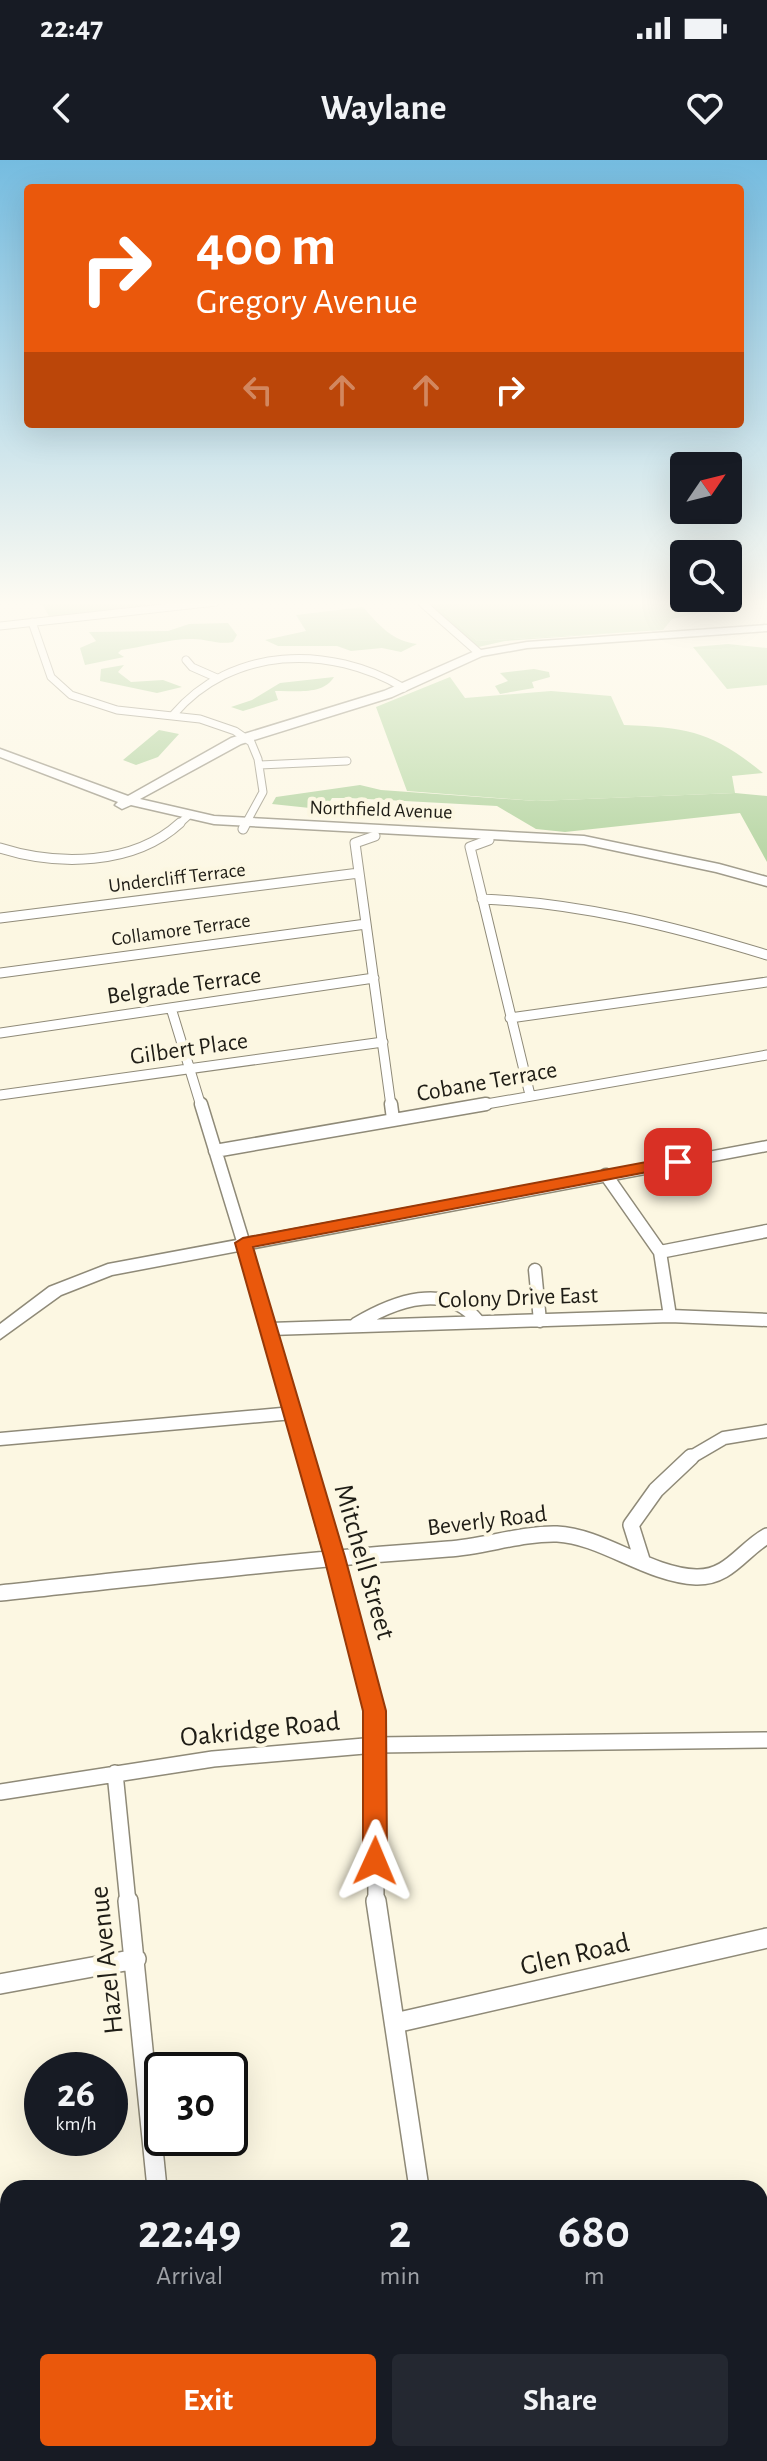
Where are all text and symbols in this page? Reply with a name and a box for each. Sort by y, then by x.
text: 22:47 [40,13,103,43]
icon: back [40,86,84,130]
icon: heart [683,86,727,130]
text: Waylane [320,90,447,126]
icon: right [64,216,168,320]
text: 400 m [196,219,336,275]
text: Gregory Avenue [196,284,418,320]
icon: left [236,368,280,412]
icon: ahead [320,368,364,412]
icon: ahead [404,368,448,412]
icon: right [488,368,532,412]
north arrow [670,452,742,524]
map controls [670,452,742,612]
button: search [670,540,742,612]
street label: Northfield Avenue [309,798,453,822]
street label: Undercliff Terrace [107,860,247,896]
street label: Collamore Terrace [110,910,252,950]
street label: Belgrade Terrace [105,963,263,1009]
street label: Gilbert Place [129,1029,249,1069]
street label: Cobane Terrace [415,1058,559,1106]
pin [644,1128,712,1196]
icon: arrive [656,1140,700,1184]
street label: Colony Drive East [438,1283,599,1313]
street label: Mitchell Street [328,1481,400,1643]
street label: Beverly Road [426,1502,548,1540]
street label: Oakridge Road [179,1708,341,1752]
position arrow [333,1819,417,1903]
street label: Hazel Avenue [85,1885,129,2035]
street label: Glen Road [518,1929,632,1981]
speed limit sign: 30 [144,2052,248,2156]
text: 26 [57,2074,95,2114]
text: km/h [55,2114,97,2134]
text: 22:49 [138,2209,242,2257]
text: 2 [389,2209,411,2257]
text: 680 [558,2209,630,2257]
text: Arrival [156,2263,223,2289]
text: min [380,2263,420,2289]
text: m [584,2263,604,2289]
button: Exit [40,2354,376,2446]
button: Share [392,2354,728,2446]

